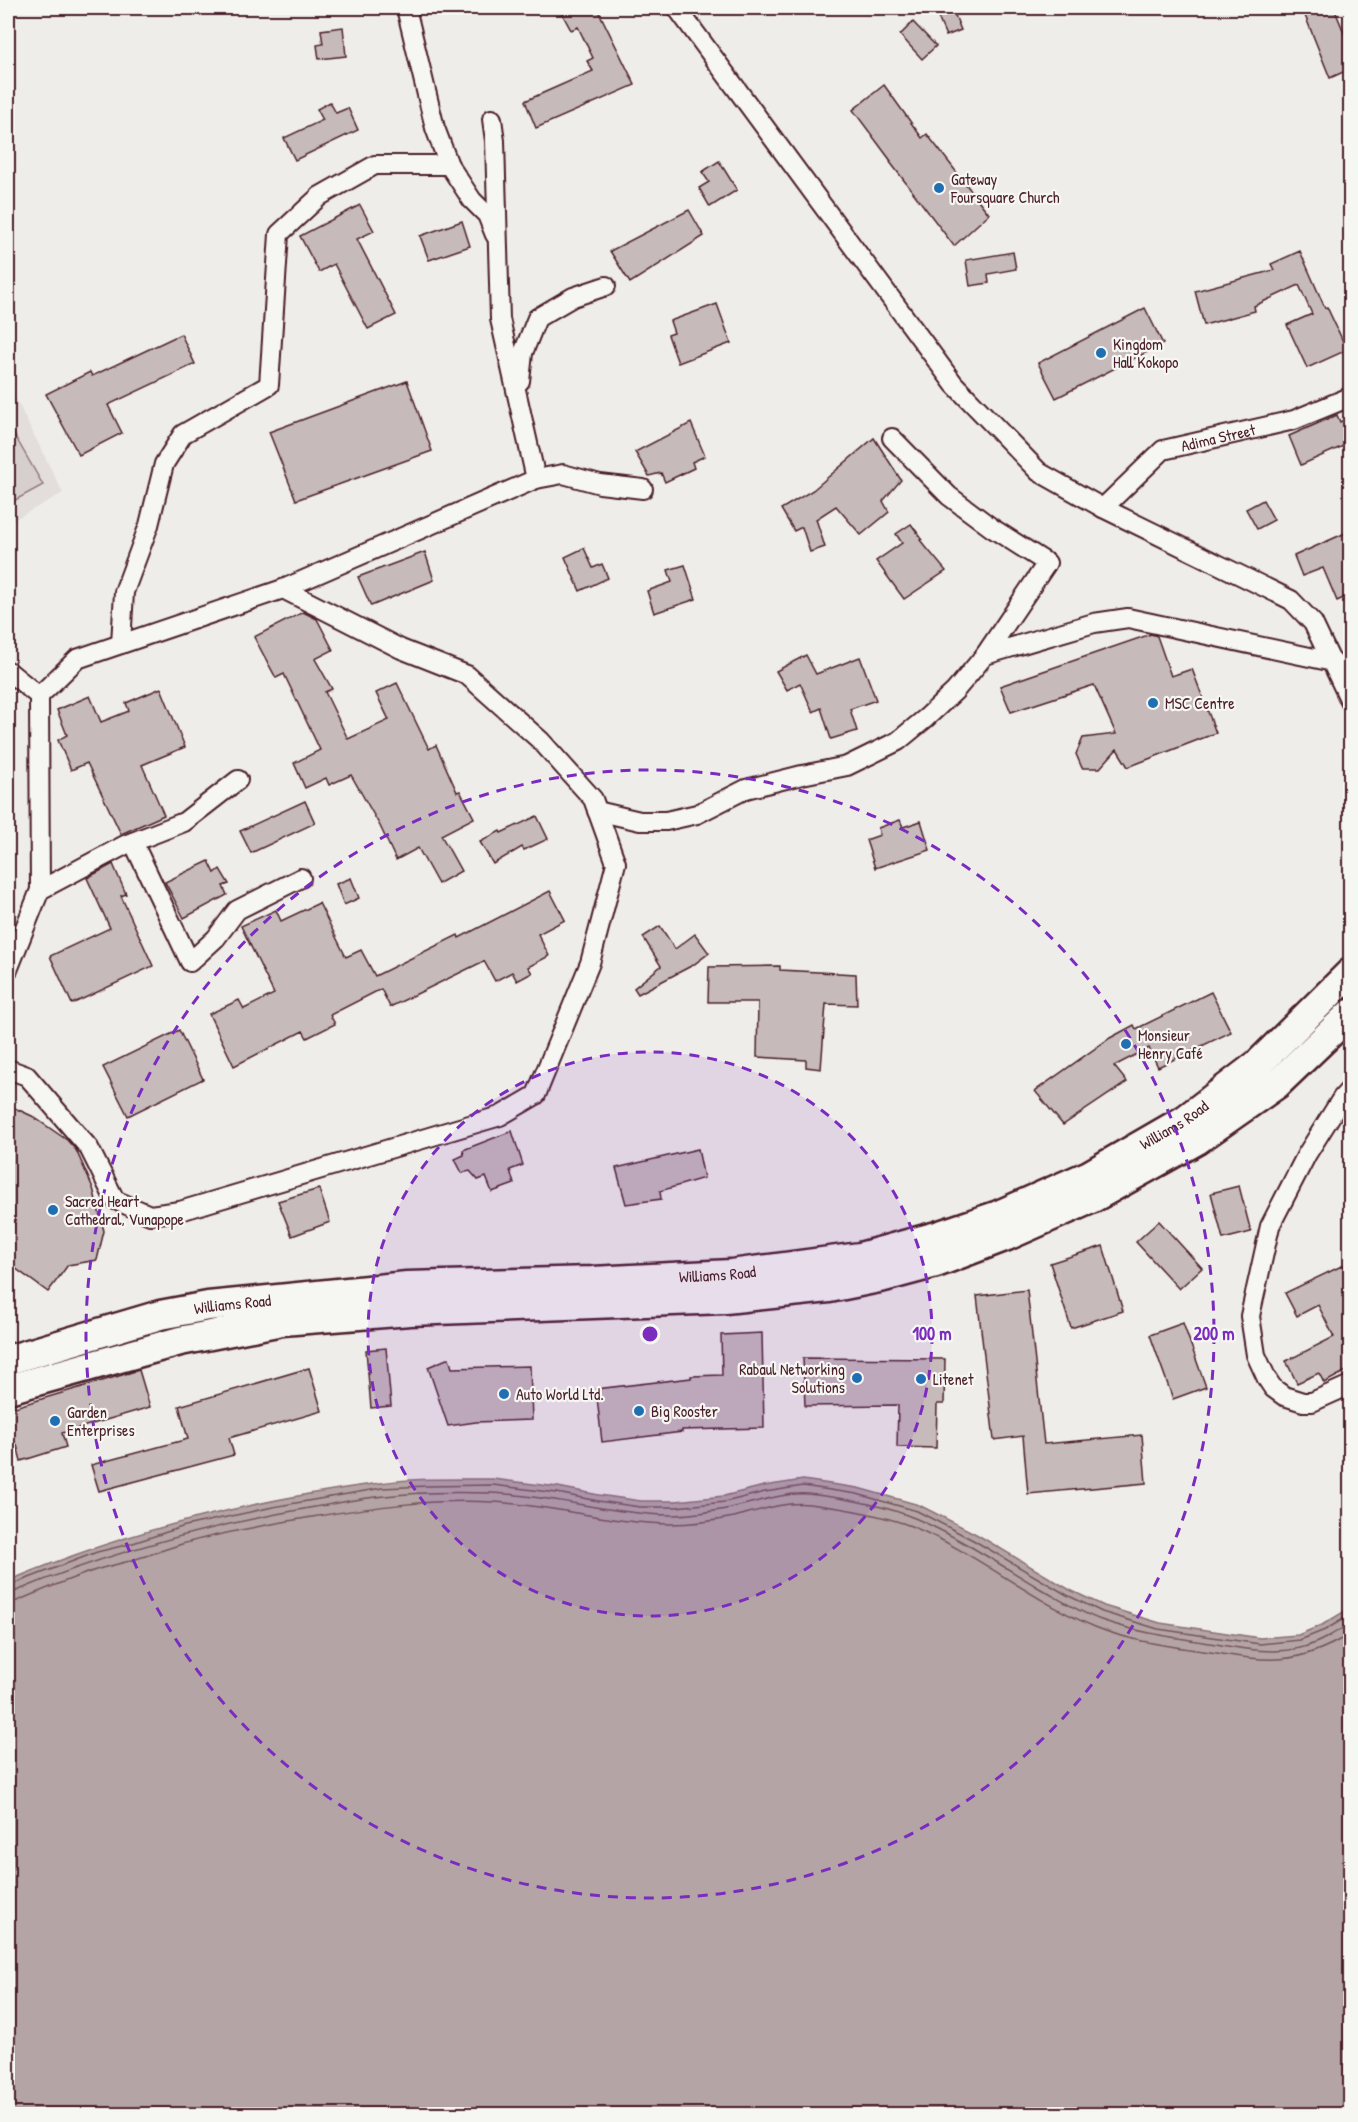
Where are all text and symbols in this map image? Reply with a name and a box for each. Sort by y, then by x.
place label: Gateway Foursquare Church [950,168,1060,208]
marker: Gateway Foursquare Church [932,181,946,195]
place label: Kingdom Hall Kokopo [1113,333,1179,373]
marker: Kingdom Hall Kokopo [1094,346,1108,360]
street label: Adima Street [1179,418,1258,457]
place label: MSC Centre [1165,692,1235,714]
marker: MSC Centre [1146,696,1160,710]
place label: Monsieur Henry Café [1138,1024,1203,1064]
marker: Monsieur Henry Café [1119,1037,1133,1051]
street label: Williams Road [1135,1095,1213,1155]
place label: Sacred Heart Cathedral, Vunapope [65,1190,185,1230]
marker: Sacred Heart Cathedral, Vunapope [46,1203,60,1217]
street label: Williams Road [678,1260,757,1288]
street label: Williams Road [192,1289,272,1319]
text: 100 m [912,1321,952,1346]
text: 200 m [1194,1321,1234,1346]
centre of rings [640,1324,660,1344]
place label: Rabaul Networking Solutions [739,1358,845,1398]
place label: Litenet [933,1368,974,1390]
marker: Rabaul Networking Solutions [850,1371,864,1385]
marker: Litenet [914,1372,928,1386]
place label: Auto World Ltd. [516,1383,604,1405]
marker: Auto World Ltd. [497,1387,511,1401]
place label: Big Rooster [651,1400,718,1422]
place label: Garden Enterprises [67,1401,135,1441]
marker: Big Rooster [632,1404,646,1418]
marker: Garden Enterprises [48,1414,62,1428]

